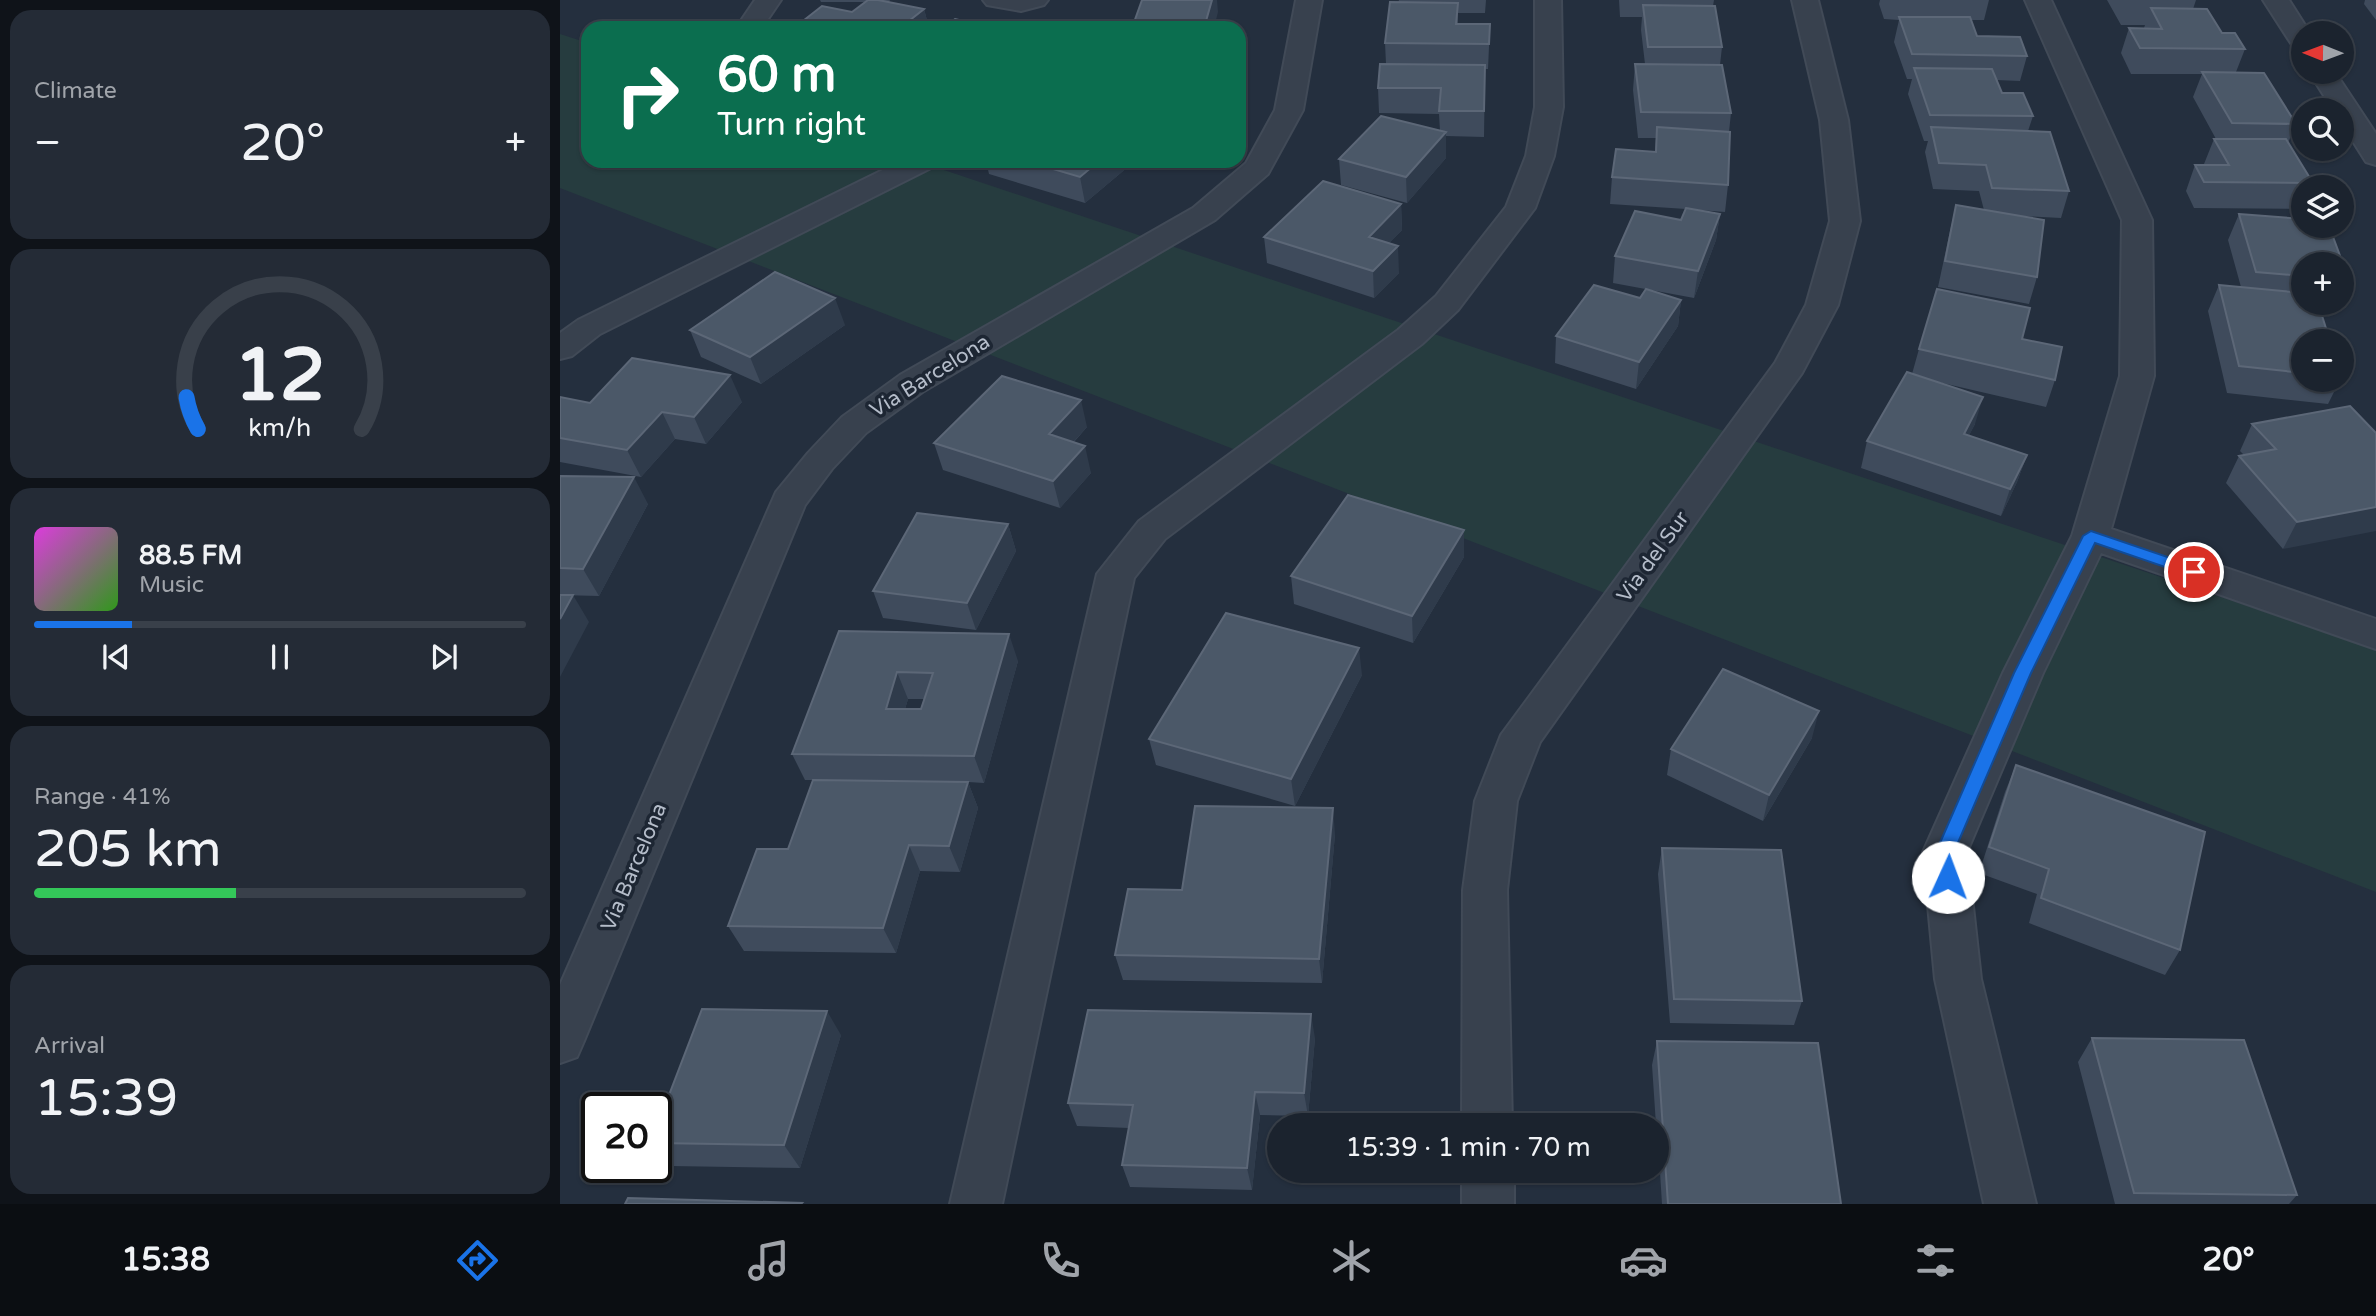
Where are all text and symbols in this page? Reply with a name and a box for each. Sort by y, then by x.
north arrow [2291,21,2354,84]
map controls [2291,21,2354,392]
text: 60 m [717,46,836,105]
icon: right [602,49,693,140]
text: Climate [34,77,117,105]
button: search [2291,98,2354,161]
text: Turn right [717,106,866,144]
text: 20° [240,112,325,175]
text: − [34,120,61,166]
text: + [505,120,526,166]
button: layers [2291,175,2354,238]
button: + [2291,252,2354,315]
street label: Via Barcelona [865,329,995,423]
button: − [2291,329,2354,392]
text: 12 [234,333,326,421]
text: km/h [249,413,311,443]
street label: Via del Sur [1612,507,1694,607]
text: 88.5 FM [139,540,242,571]
pin [2164,542,2224,602]
icon: arrive [2175,553,2213,591]
text: Music [139,571,204,599]
icon: previous [97,638,135,676]
icon: pause [261,638,299,676]
icon: next [425,638,463,676]
text: Range · 41% [34,783,170,811]
street label: Via Barcelona [596,799,672,935]
text: 205 km [34,818,222,881]
position arrow [1911,840,1985,914]
text: Arrival [34,1032,105,1060]
text: 15:39 [34,1067,178,1130]
speed limit sign: 20 [581,1092,672,1183]
text: 15:39 · 1 min · 70 m [1345,1132,1591,1163]
icon: directions [453,1236,502,1285]
icon: music [744,1236,793,1285]
icon: phone [1036,1236,1085,1285]
icon: climate [1327,1236,1376,1285]
icon: car [1619,1236,1668,1285]
icon: filters [1911,1236,1960,1285]
text: 15:38 [121,1241,210,1279]
text: 20° [2202,1241,2255,1279]

